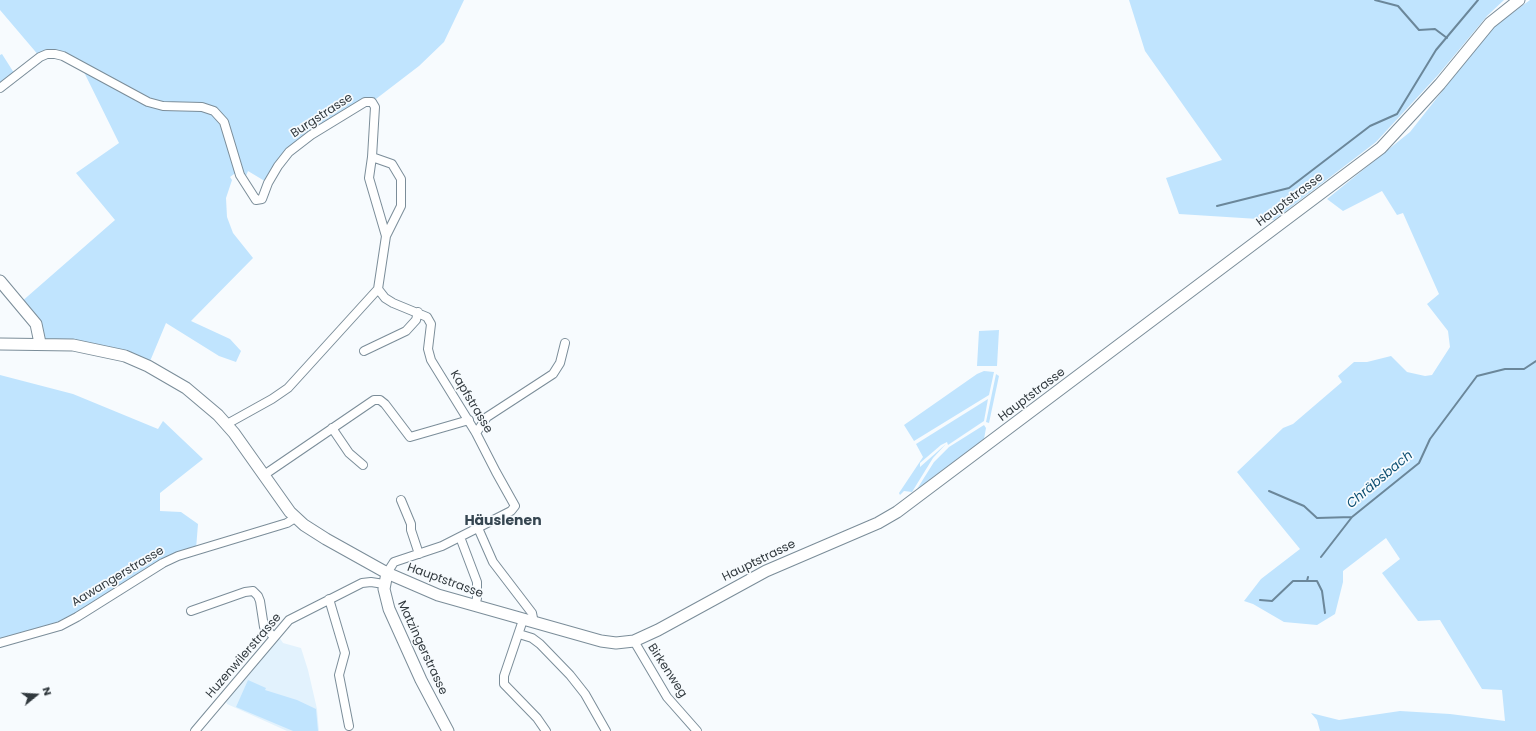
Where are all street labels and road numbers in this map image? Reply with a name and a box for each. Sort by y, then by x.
street label: Burgstrasse [288,91,356,141]
street label: Hauptstrasse [1254,170,1326,230]
street label: Hauptstrasse [996,365,1068,425]
street label: Kapfstrasse [447,368,495,436]
street label: Hauptstrasse [720,537,798,585]
street label: Aawangerstrasse [69,544,167,610]
street label: Hauptstrasse [405,561,485,601]
street label: Matzingerstrasse [394,599,450,697]
street label: Huzenwilerstrasse [203,611,285,701]
street label: Birkenweg [644,641,690,701]

